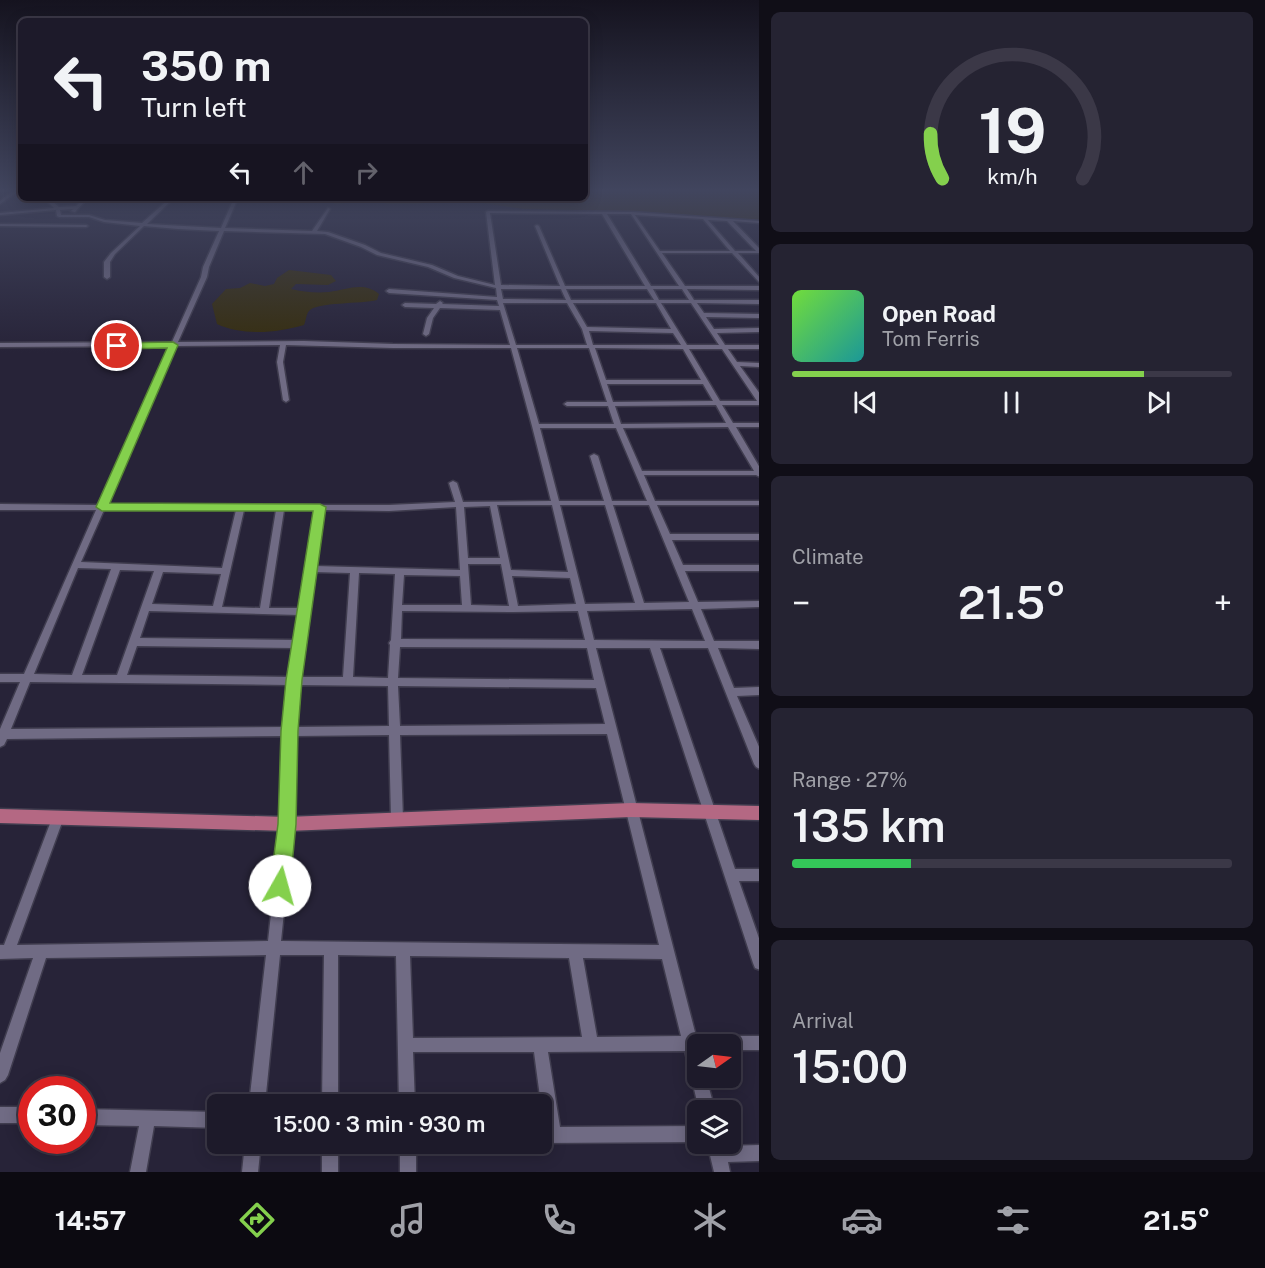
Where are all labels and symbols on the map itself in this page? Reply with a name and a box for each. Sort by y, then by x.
pin [91,320,142,371]
position arrow [248,854,312,918]
north arrow [687,1034,741,1088]
speed limit sign: 30 [18,1076,96,1154]

